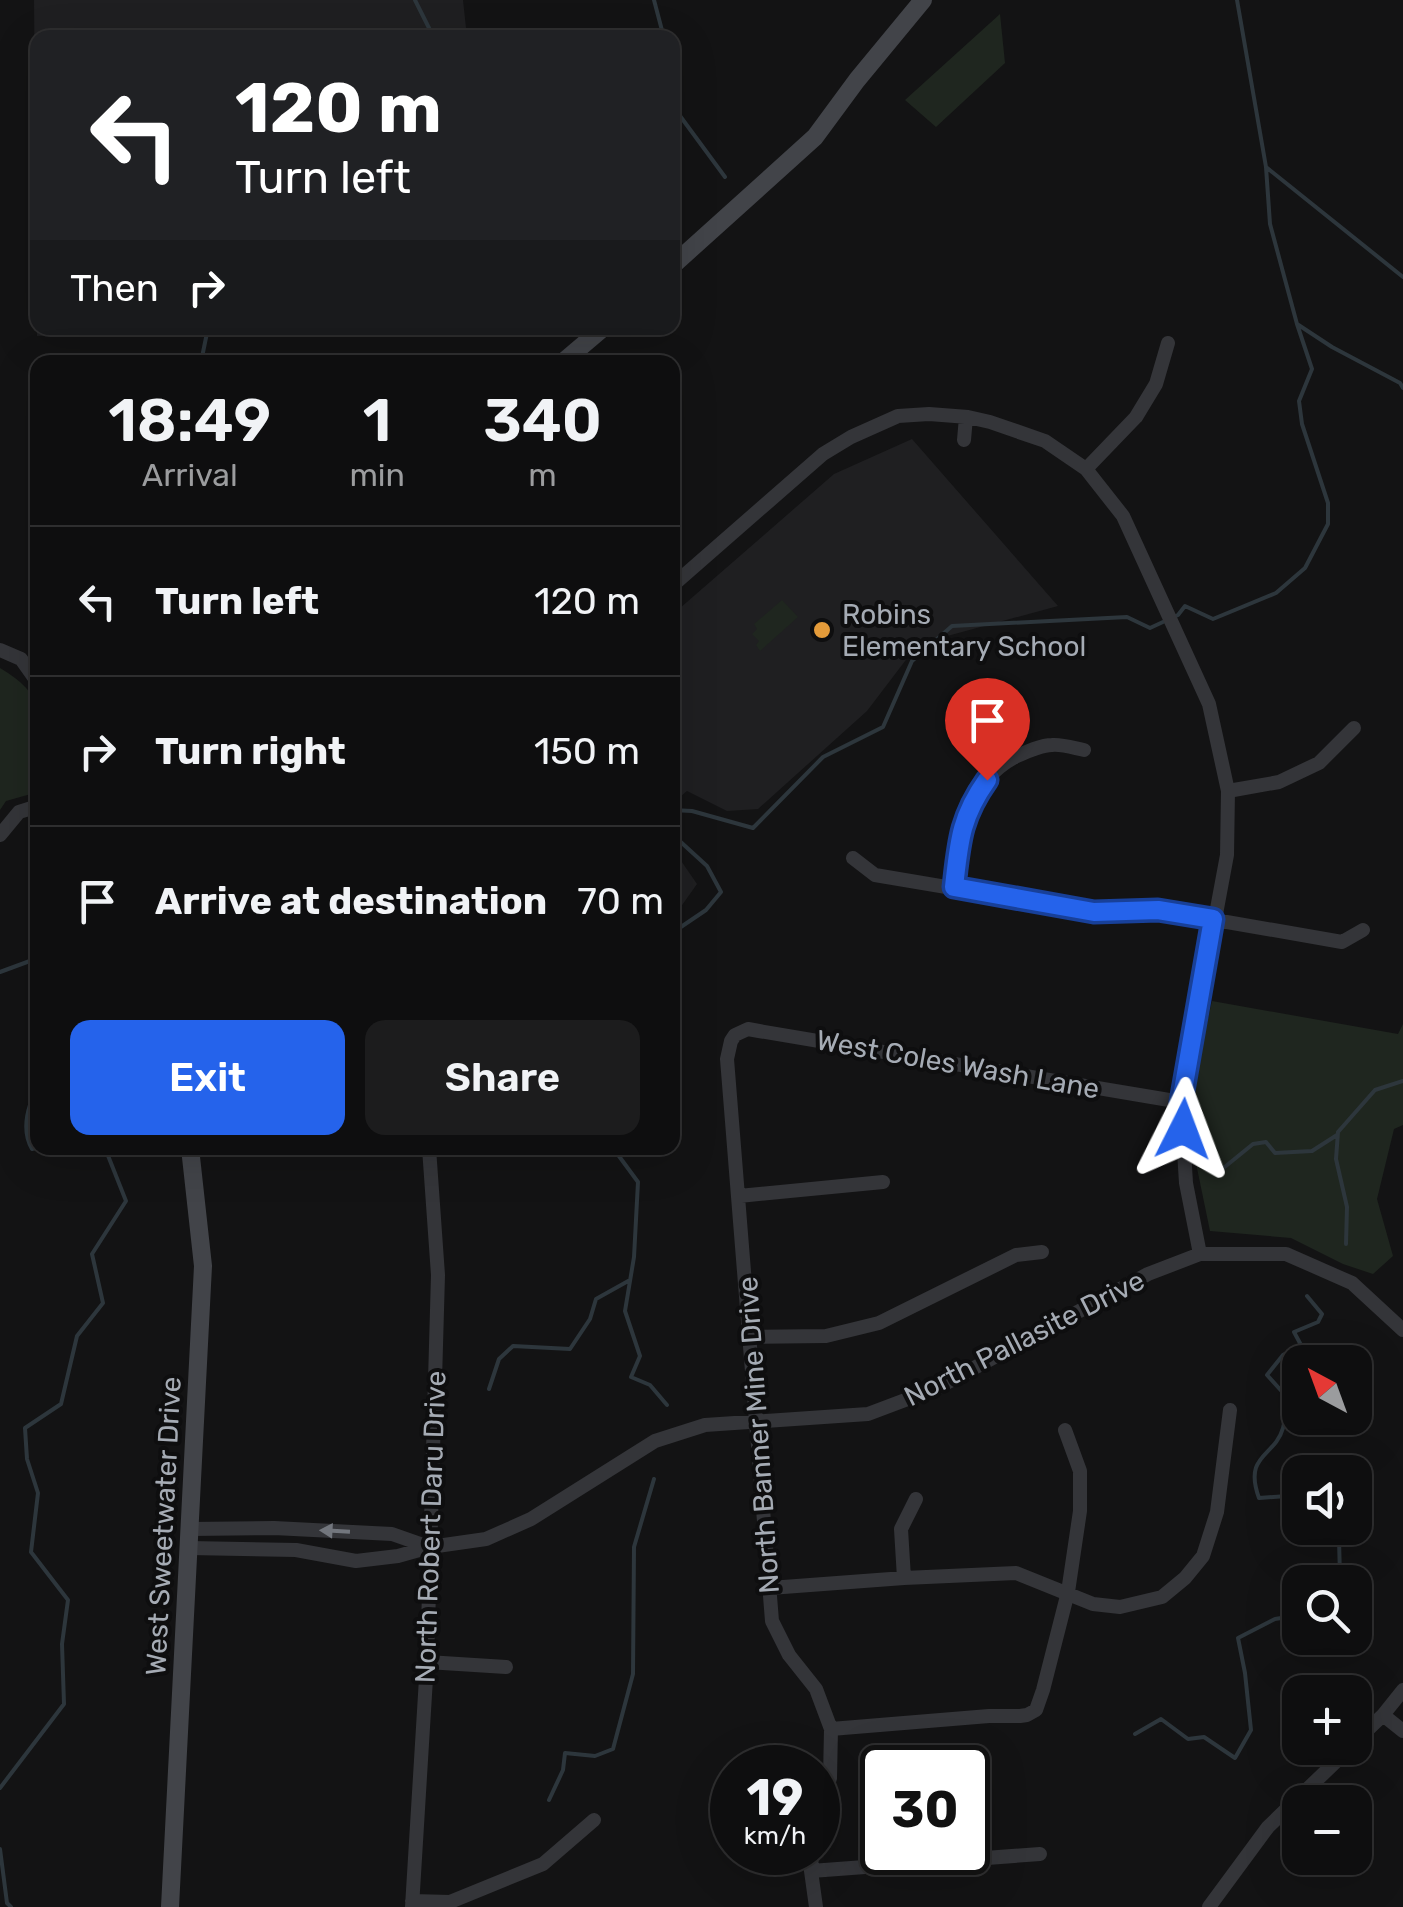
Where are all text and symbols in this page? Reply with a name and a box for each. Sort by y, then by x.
text: 120 m [235,67,442,150]
icon: left [70,70,200,200]
text: Turn left [235,151,411,204]
icon: right [179,260,234,315]
text: Then [70,265,159,311]
text: 18:49 [108,385,271,456]
text: 1 [363,385,392,456]
text: 340 [483,385,602,456]
text: Arrival [142,456,238,494]
text: min [349,456,405,494]
text: m [528,456,557,494]
icon: left [70,574,125,629]
text: Turn left [155,578,319,624]
text: 120 m [534,578,640,624]
place label: Robins Elementary School [842,598,1086,663]
marker: Robins Elementary School [811,619,833,641]
pin [945,678,1030,781]
icon: arrive [960,693,1015,748]
icon: right [70,724,125,779]
text: Turn right [155,728,346,774]
text: 150 m [534,728,640,774]
icon: arrive [70,874,125,929]
text: Arrive at destination [155,878,547,924]
text: 70 m [577,878,664,924]
button: Exit [70,1020,345,1135]
button: Share [365,1020,640,1135]
street label: West Coles Wash Lane [814,1023,1102,1106]
position arrow [1131,1077,1235,1181]
street label: North Pallasite Drive [899,1264,1150,1413]
street label: North Banner Mine Drive [731,1275,786,1595]
north arrow [1282,1345,1372,1435]
map controls [1282,1345,1372,1875]
street label: North Robert Daru Drive [409,1370,452,1684]
street label: West Sweetwater Drive [139,1376,188,1676]
button: sound [1282,1455,1372,1545]
one-way arrow [318,1523,350,1539]
button: search [1282,1565,1372,1655]
button: + [1282,1675,1372,1765]
speed limit sign: 30 [860,1745,990,1875]
text: 19 [747,1768,803,1828]
button: − [1282,1785,1372,1875]
text: km/h [744,1821,806,1850]

